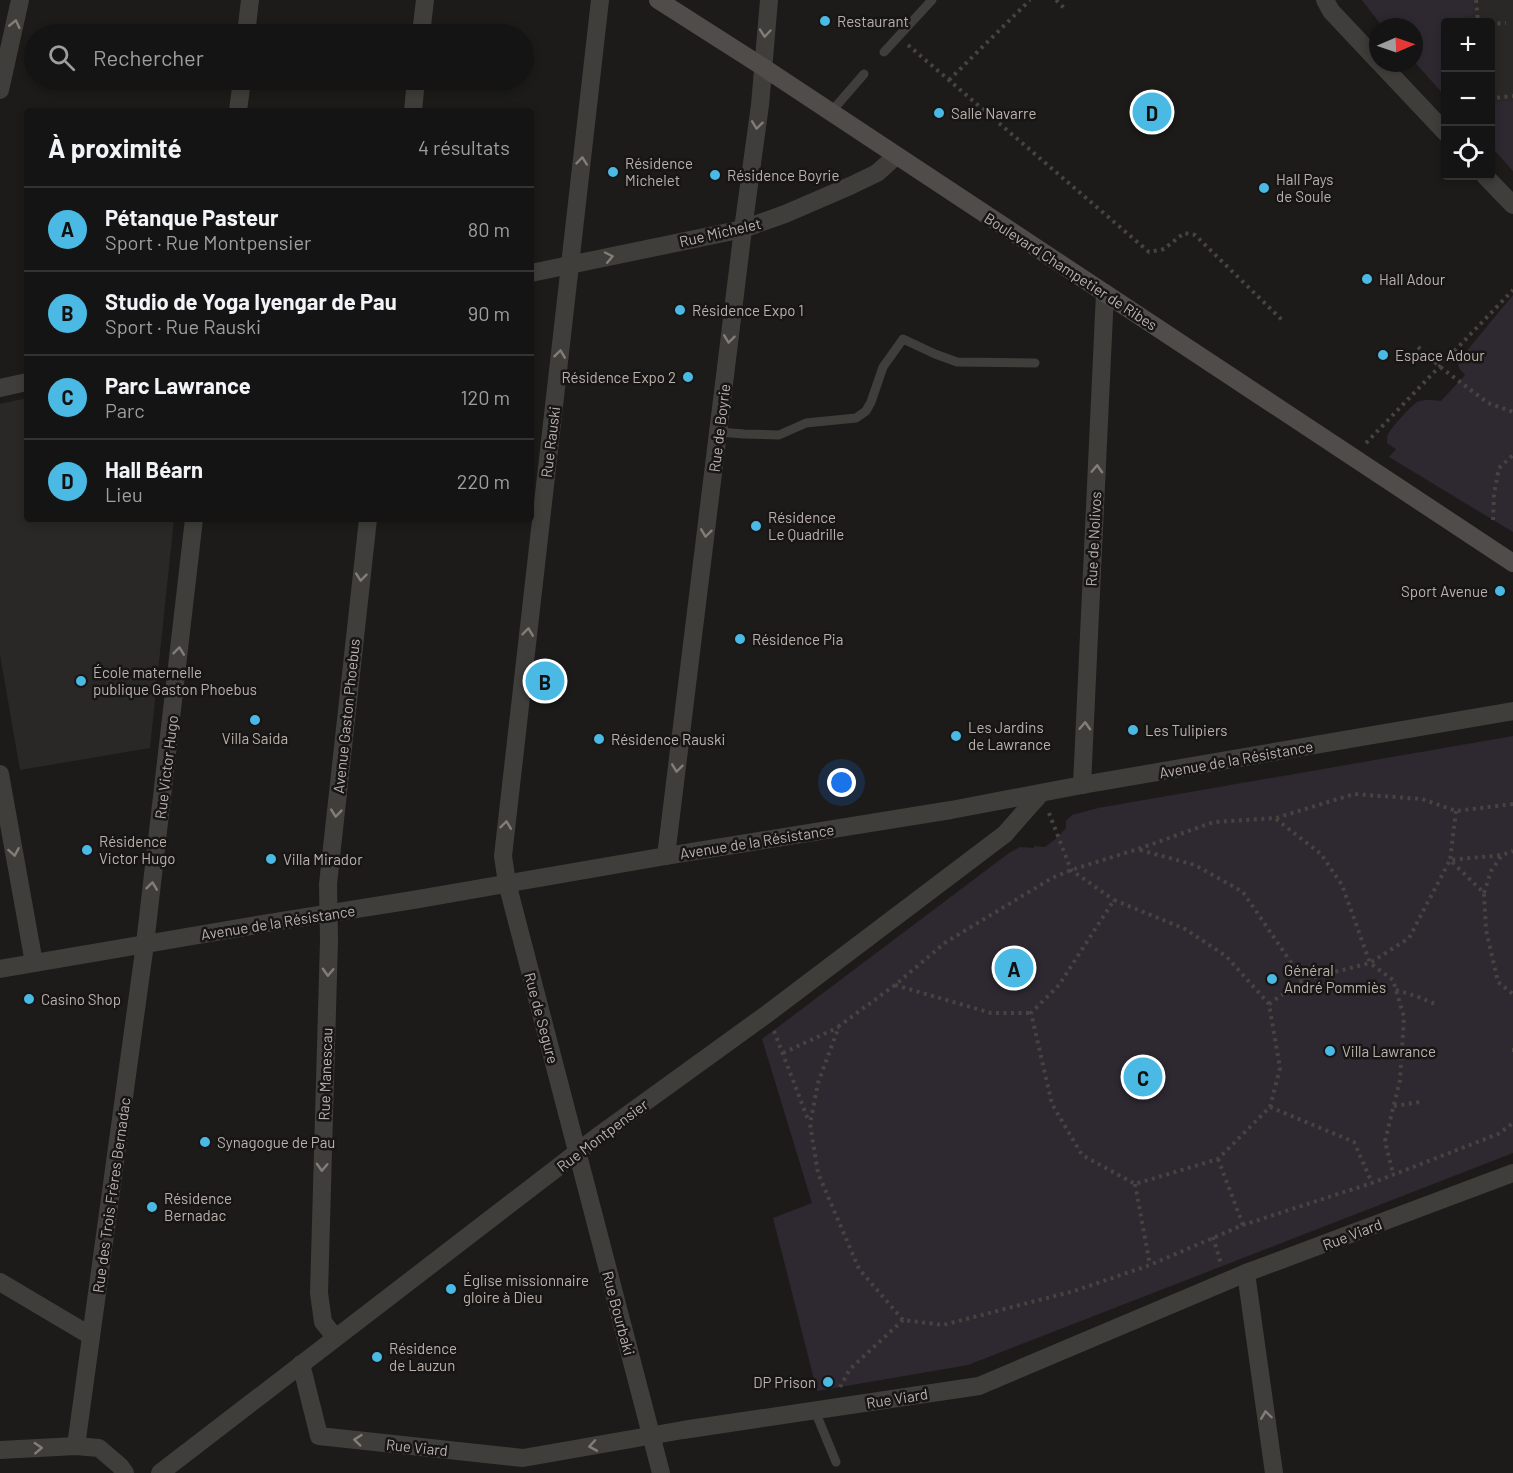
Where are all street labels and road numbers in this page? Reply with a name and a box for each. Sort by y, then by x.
street label: Boulevard Champetier de Ribes [981,208,1161,334]
street label: Rue Michelet [677,214,763,250]
street label: Rue de Boyrie [705,383,733,473]
street label: Rue Rauski [537,405,563,479]
street label: Rue de Nolivos [1082,491,1104,587]
street label: Avenue Gaston Phoebus [329,638,363,794]
street label: Rue Victor Hugo [151,714,181,820]
street label: Avenue de la Résistance [1158,737,1314,781]
street label: Avenue de la Résistance [679,820,835,862]
street label: Avenue de la Résistance [200,901,356,943]
street label: Rue de Segure [521,970,563,1066]
street label: Rue Manescau [314,1027,336,1121]
street label: Rue Montpensier [553,1095,652,1175]
street label: Rue des Trois Frères Bernadac [88,1096,134,1294]
street label: Rue Viard [1320,1214,1384,1254]
street label: Rue Bourbaki [599,1269,639,1357]
street label: Rue Viard [865,1384,929,1412]
street label: Rue Viard [385,1435,449,1459]

